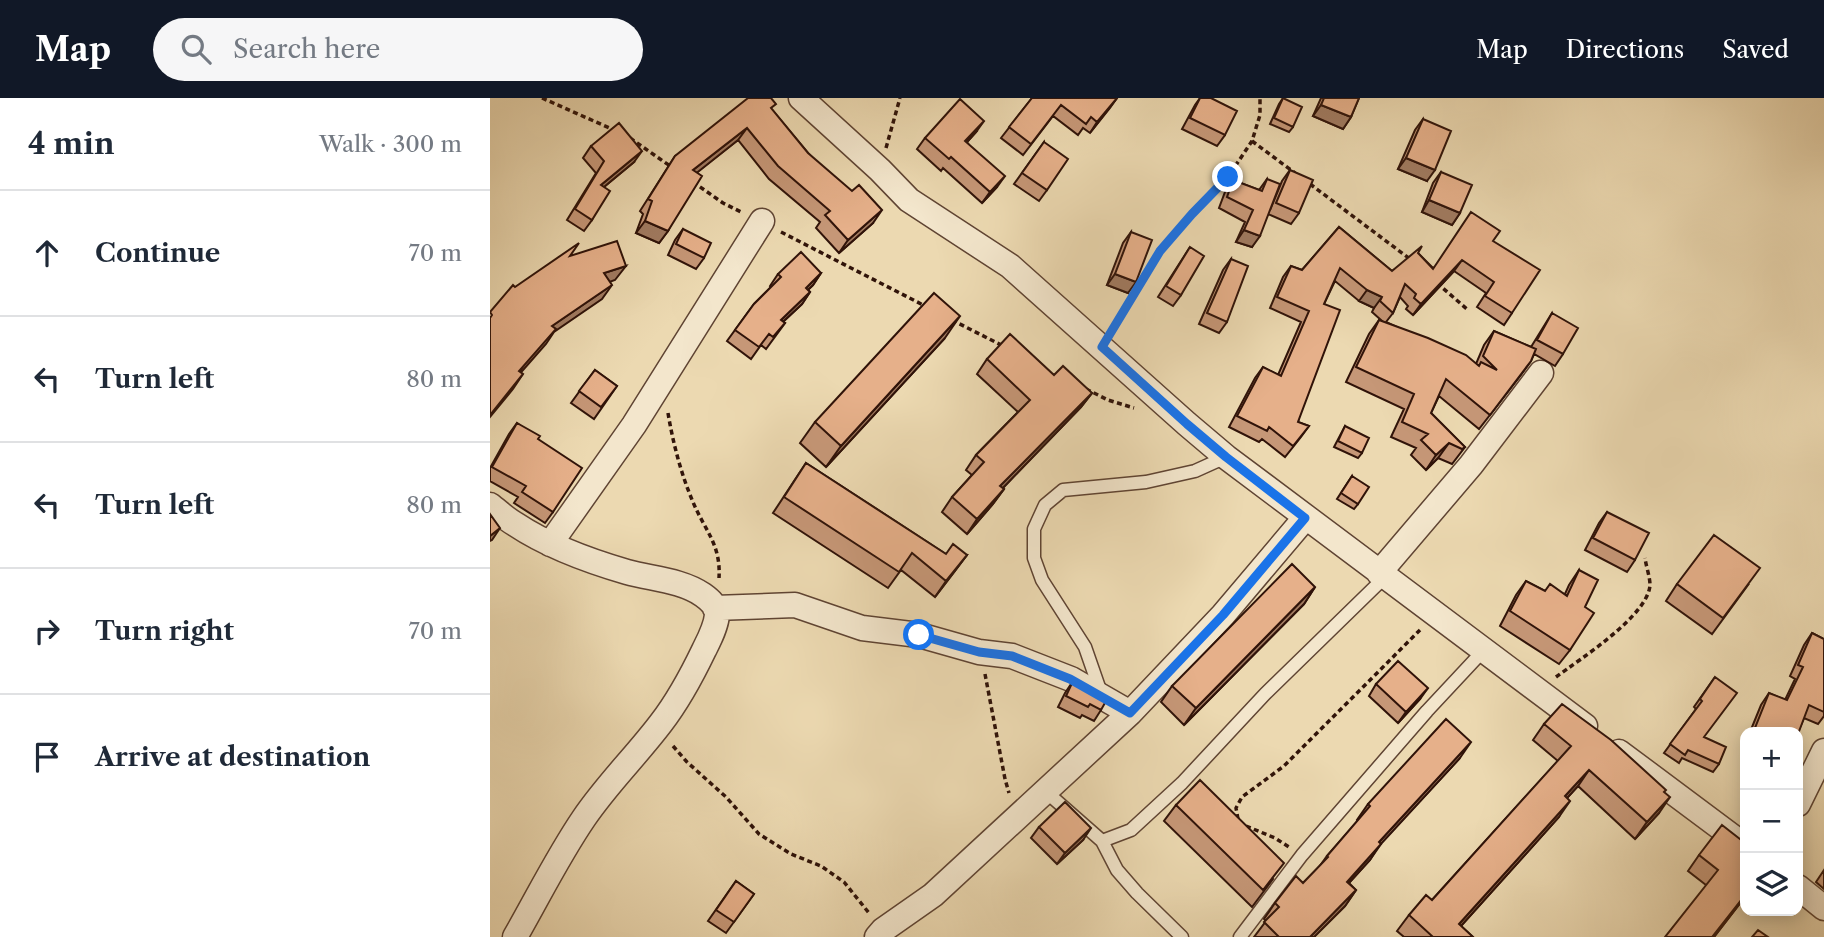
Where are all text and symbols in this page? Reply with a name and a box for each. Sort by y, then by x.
search box [153,18,643,81]
text: Map [35,29,111,70]
icon: search [177,30,215,68]
text: Search here [233,33,380,65]
text: Map [1476,35,1528,64]
text: Directions [1566,35,1684,64]
text: Saved [1722,35,1789,64]
text: 4 min [28,125,114,162]
text: Walk · 300 m [319,130,462,158]
route end [1212,161,1243,192]
icon: ahead [28,234,66,272]
text: Continue [95,237,220,269]
text: 70 m [409,239,462,267]
icon: left [28,360,66,398]
text: Turn left [95,363,214,395]
text: 80 m [406,365,462,393]
icon: left [28,486,66,524]
text: Turn left [95,489,214,521]
text: 80 m [406,491,462,519]
icon: right [28,612,66,650]
text: Turn right [95,615,234,647]
text: 70 m [409,617,462,645]
route start [903,619,934,650]
map controls [1740,727,1803,916]
button: + [1740,727,1803,790]
icon: arrive [28,738,66,776]
text: Arrive at destination [95,741,370,773]
button: − [1740,790,1803,853]
button: layers [1740,853,1803,916]

